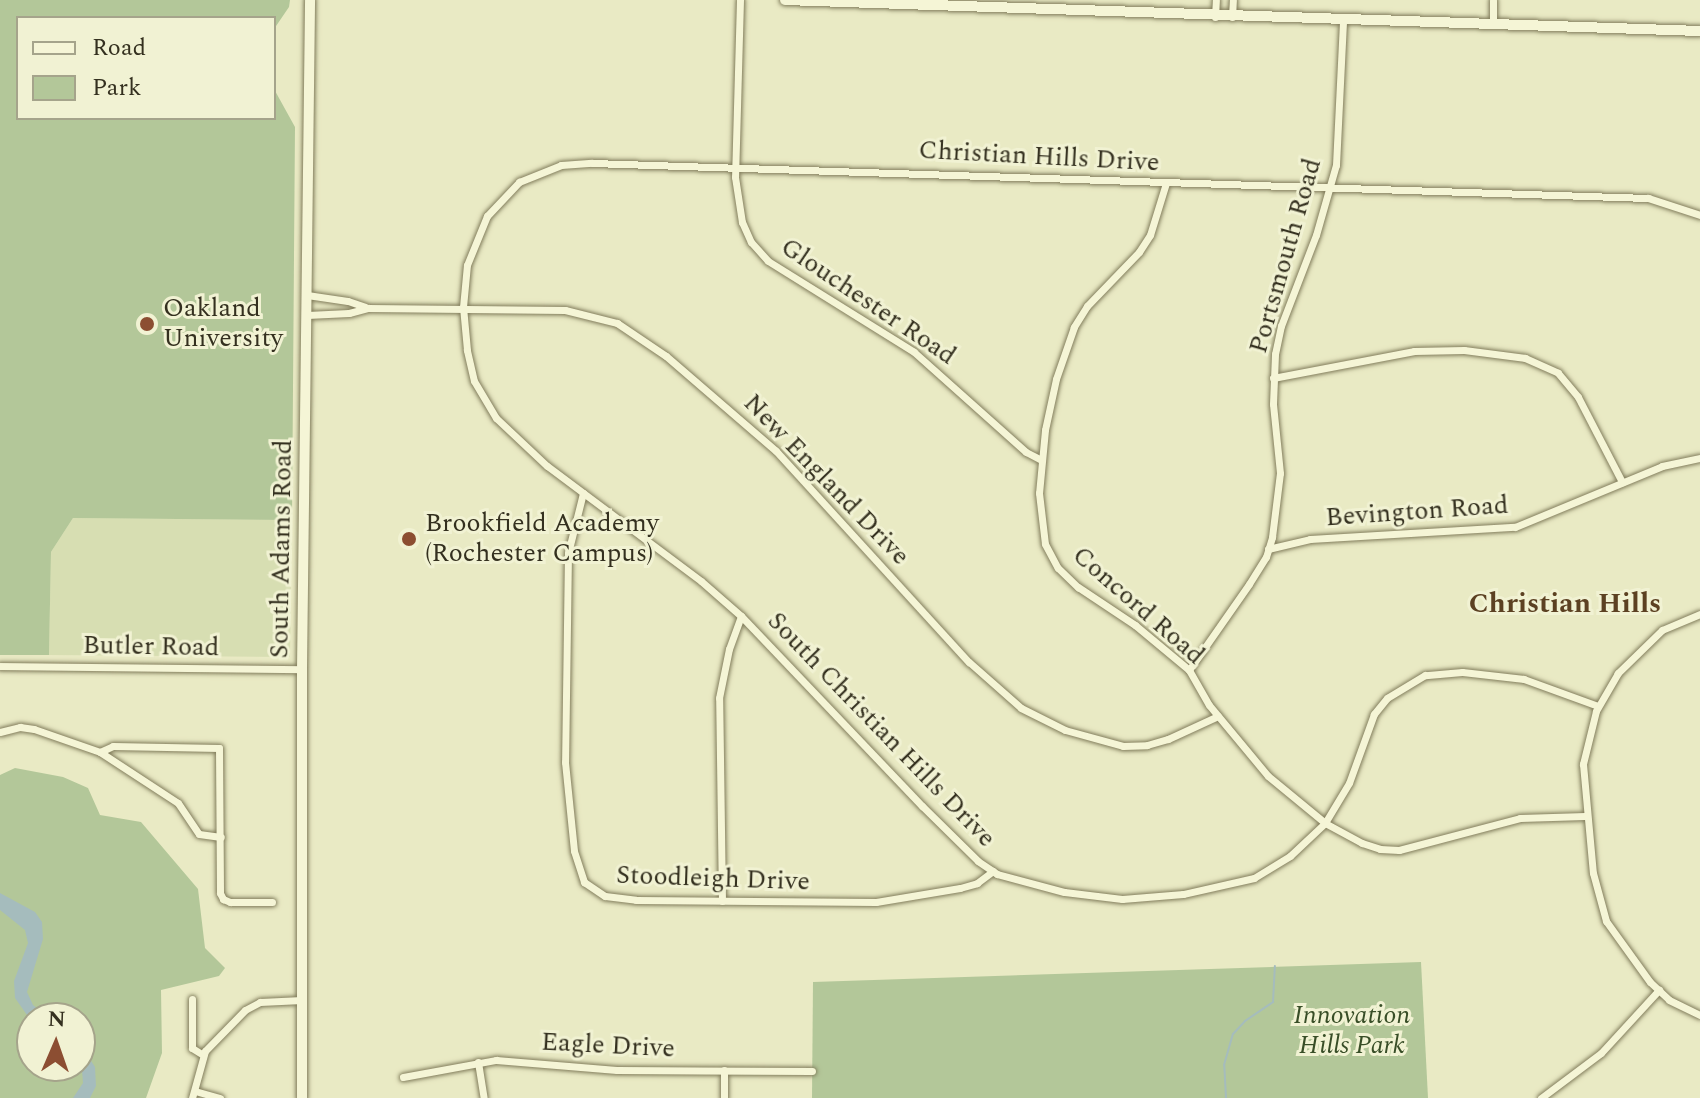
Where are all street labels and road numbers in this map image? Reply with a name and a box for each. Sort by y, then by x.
street label: Christian Hills Drive [918,135,1160,179]
street label: Portsmouth Road [1243,155,1329,357]
street label: Glouchester Road [774,232,962,372]
street label: New England Drive [736,388,916,572]
street label: South Adams Road [264,439,300,659]
street label: Bevington Road [1325,490,1509,534]
street label: Concord Road [1066,540,1210,672]
street label: South Christian Hills Drive [760,606,1002,854]
street label: Butler Road [82,630,220,664]
street label: Stoodleigh Drive [616,860,810,898]
street label: Eagle Drive [540,1027,676,1065]

